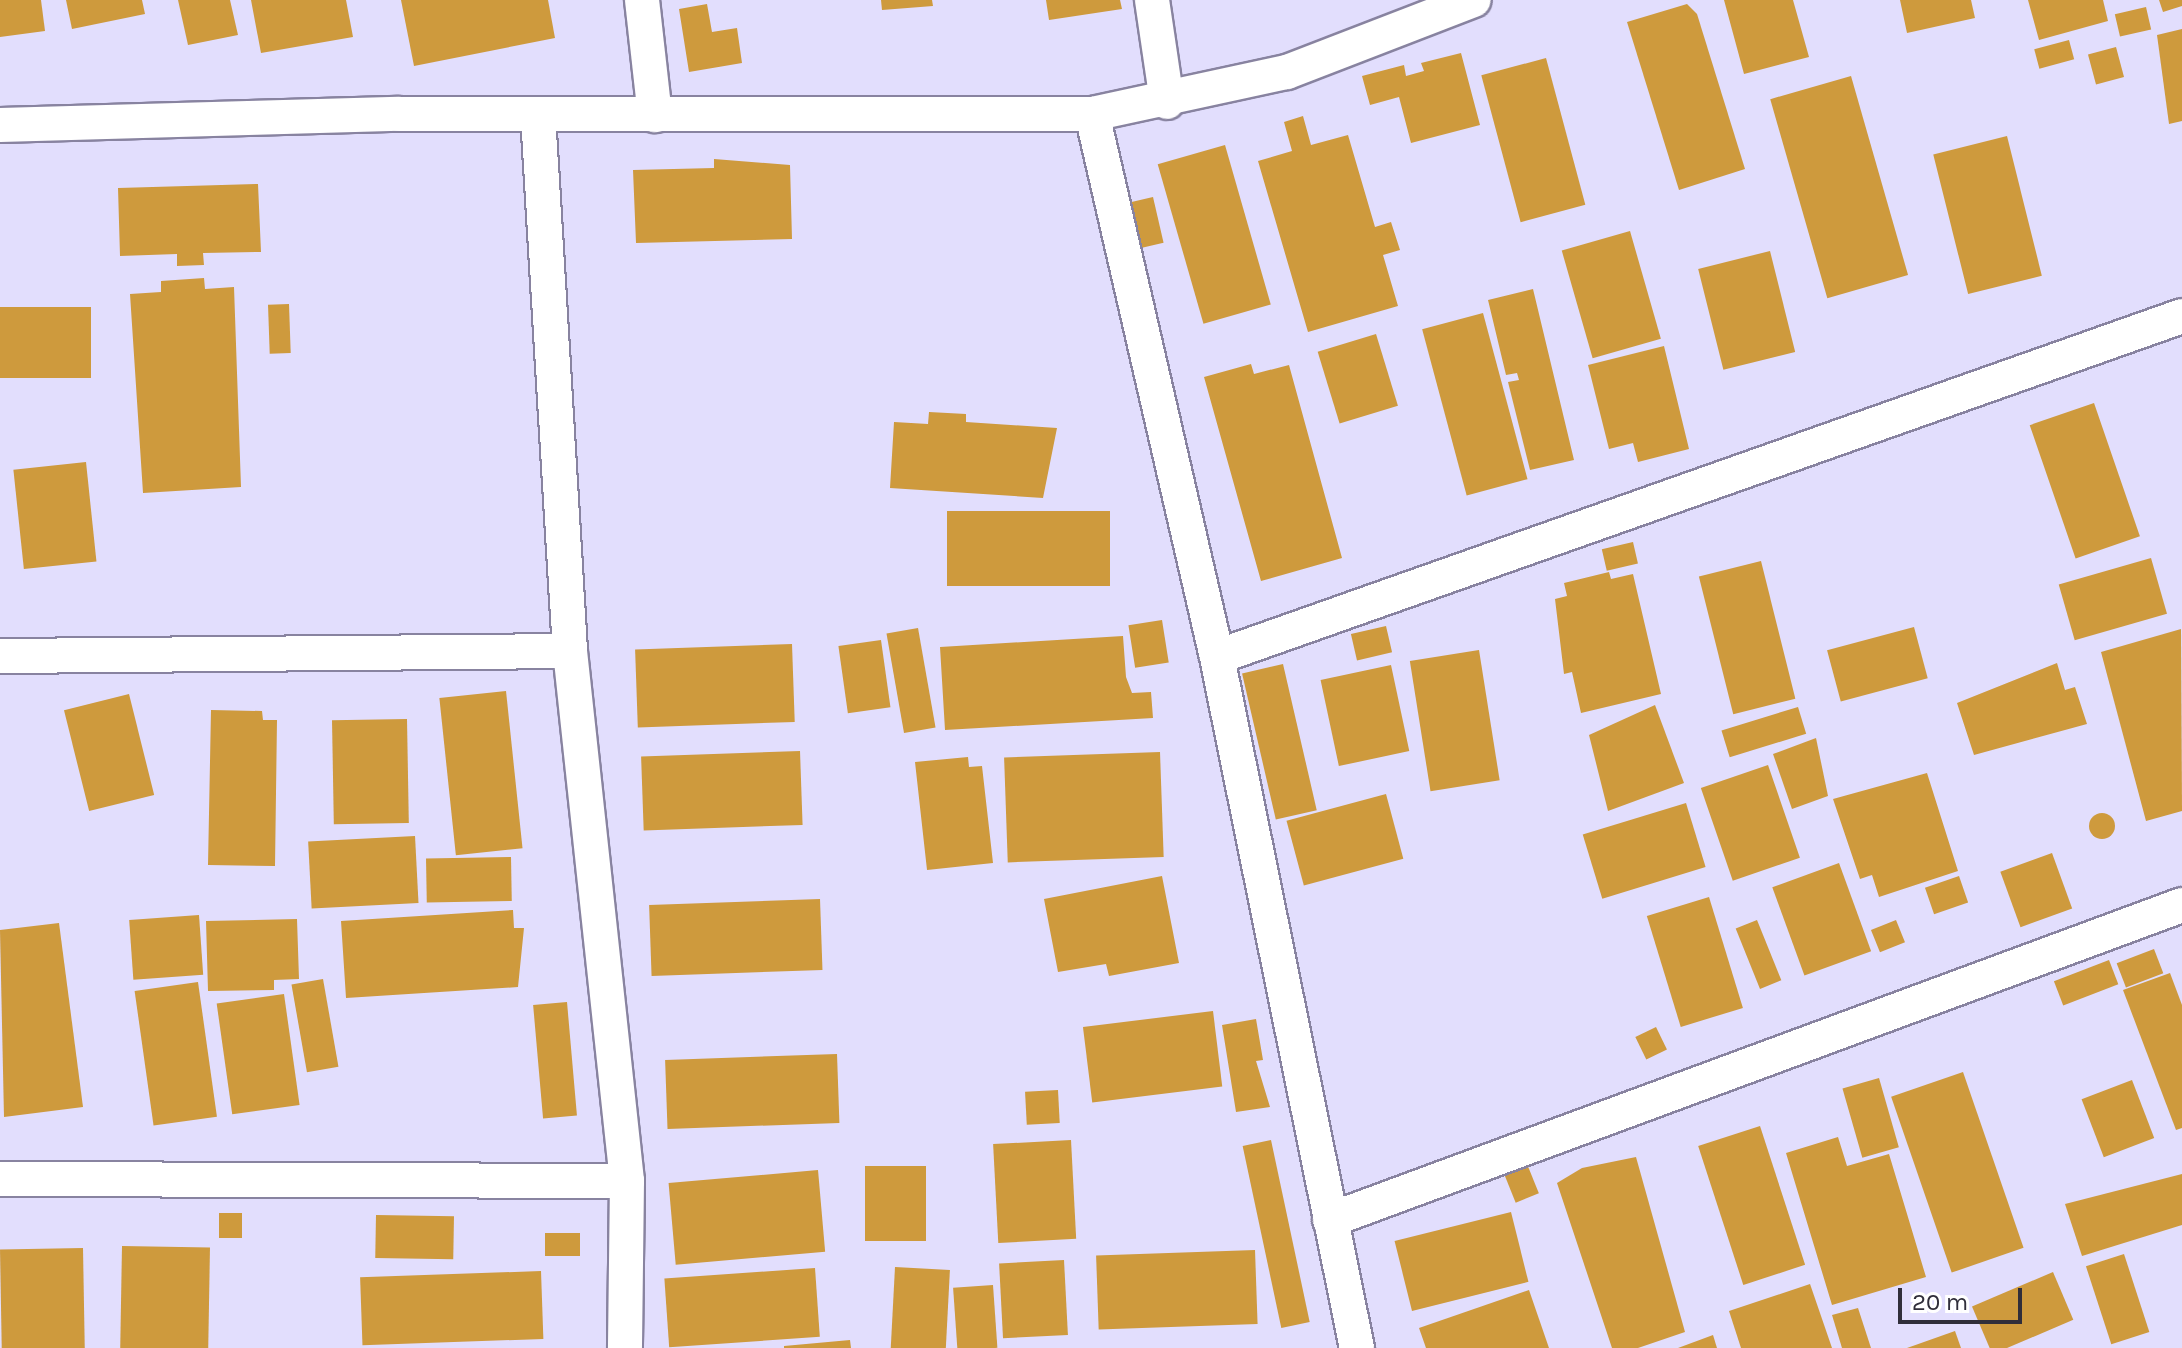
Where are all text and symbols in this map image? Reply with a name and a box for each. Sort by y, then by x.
scale bar [1902,1272,2026,1322]
text: 20 m [1912,1288,1968,1316]

